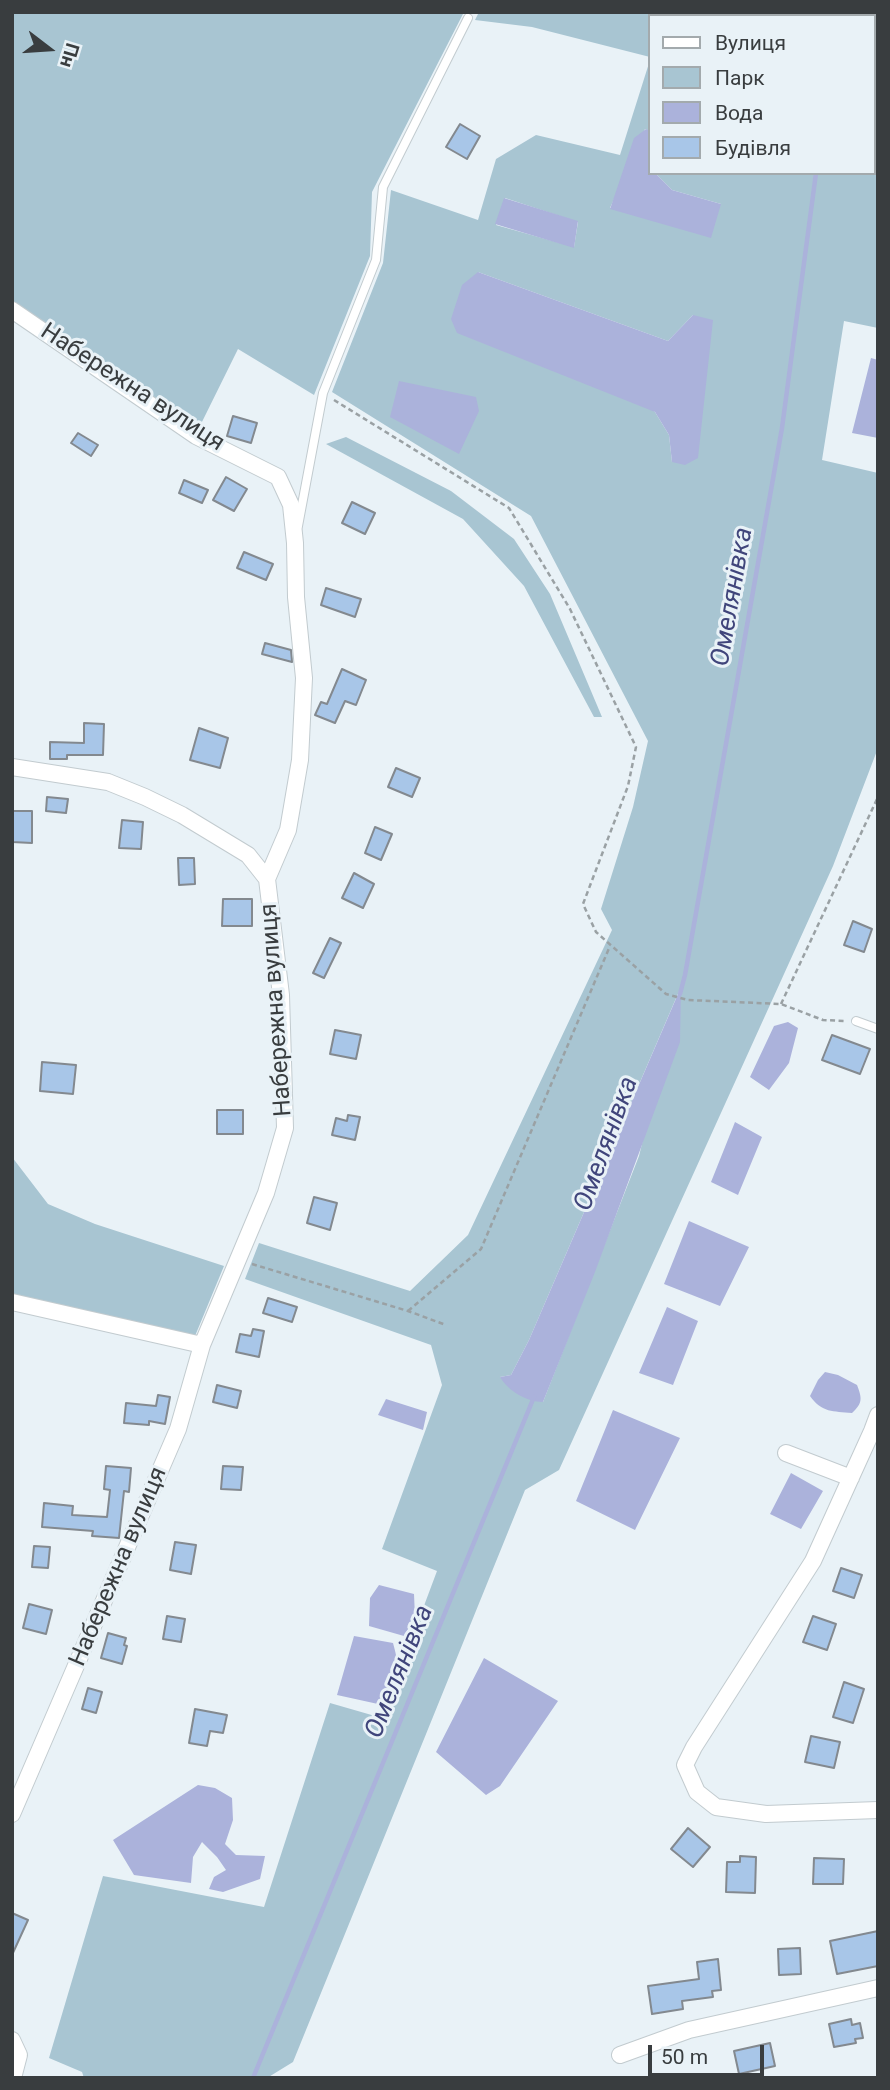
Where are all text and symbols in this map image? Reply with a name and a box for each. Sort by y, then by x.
north arrow [14,14,84,84]
legend [648,14,876,175]
text: Вулиця [715,31,786,55]
text: Пн [55,40,84,70]
text: Парк [715,66,765,90]
text: Вода [715,101,763,125]
text: Будівля [715,136,791,160]
street label: Набережна вулиця [35,318,229,458]
water label: Омелянівка [705,525,761,669]
street label: Набережна вулиця [255,903,299,1117]
water label: Омелянівка [568,1073,646,1215]
street label: Набережна вулиця [64,1463,174,1671]
water label: Омелянівка [359,1601,441,1743]
scale bar [652,2030,768,2074]
text: 50 m [661,2045,708,2069]

